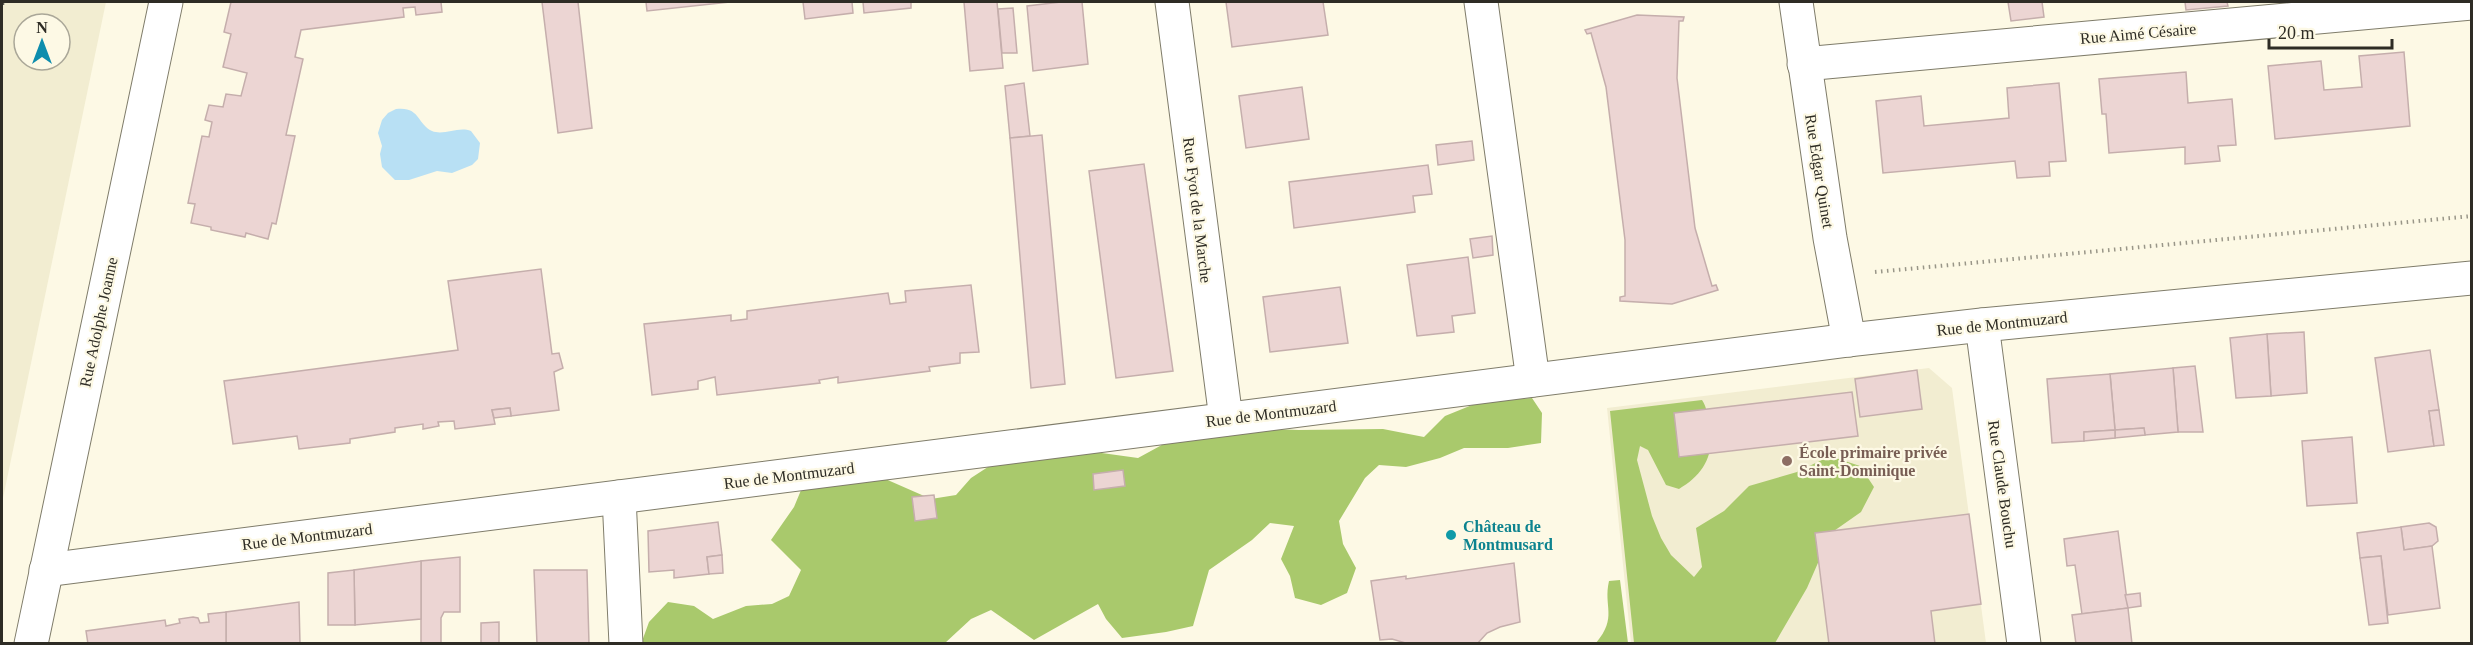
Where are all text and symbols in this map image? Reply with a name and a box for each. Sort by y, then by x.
north arrow [12,12,72,72]
scale bar [2269,12,2392,50]
text: N [36,19,48,36]
street label: Rue Aimé Césaire [2079,20,2197,47]
text: 20 m [2278,23,2315,43]
street label: Rue Edgar Quinet [1801,113,1837,230]
street label: Rue Fyot de la Marche [1179,136,1215,284]
street label: Rue Adolphe Joanne [76,256,122,389]
street label: Rue de Montmuzard [1936,308,2068,339]
street label: Rue de Montmuzard [1205,397,1337,430]
street label: Rue Claude Bouchu [1985,419,2020,549]
place label: École primaire privée Saint-Dominique [1799,443,1947,480]
marker: École primaire privée Saint-Dominique [1780,454,1794,468]
street label: Rue de Montmuzard [723,459,855,492]
place label: Château de Montmusard [1463,518,1553,553]
street label: Rue de Montmuzard [241,520,373,553]
marker: Château de Montmusard [1444,528,1458,542]

